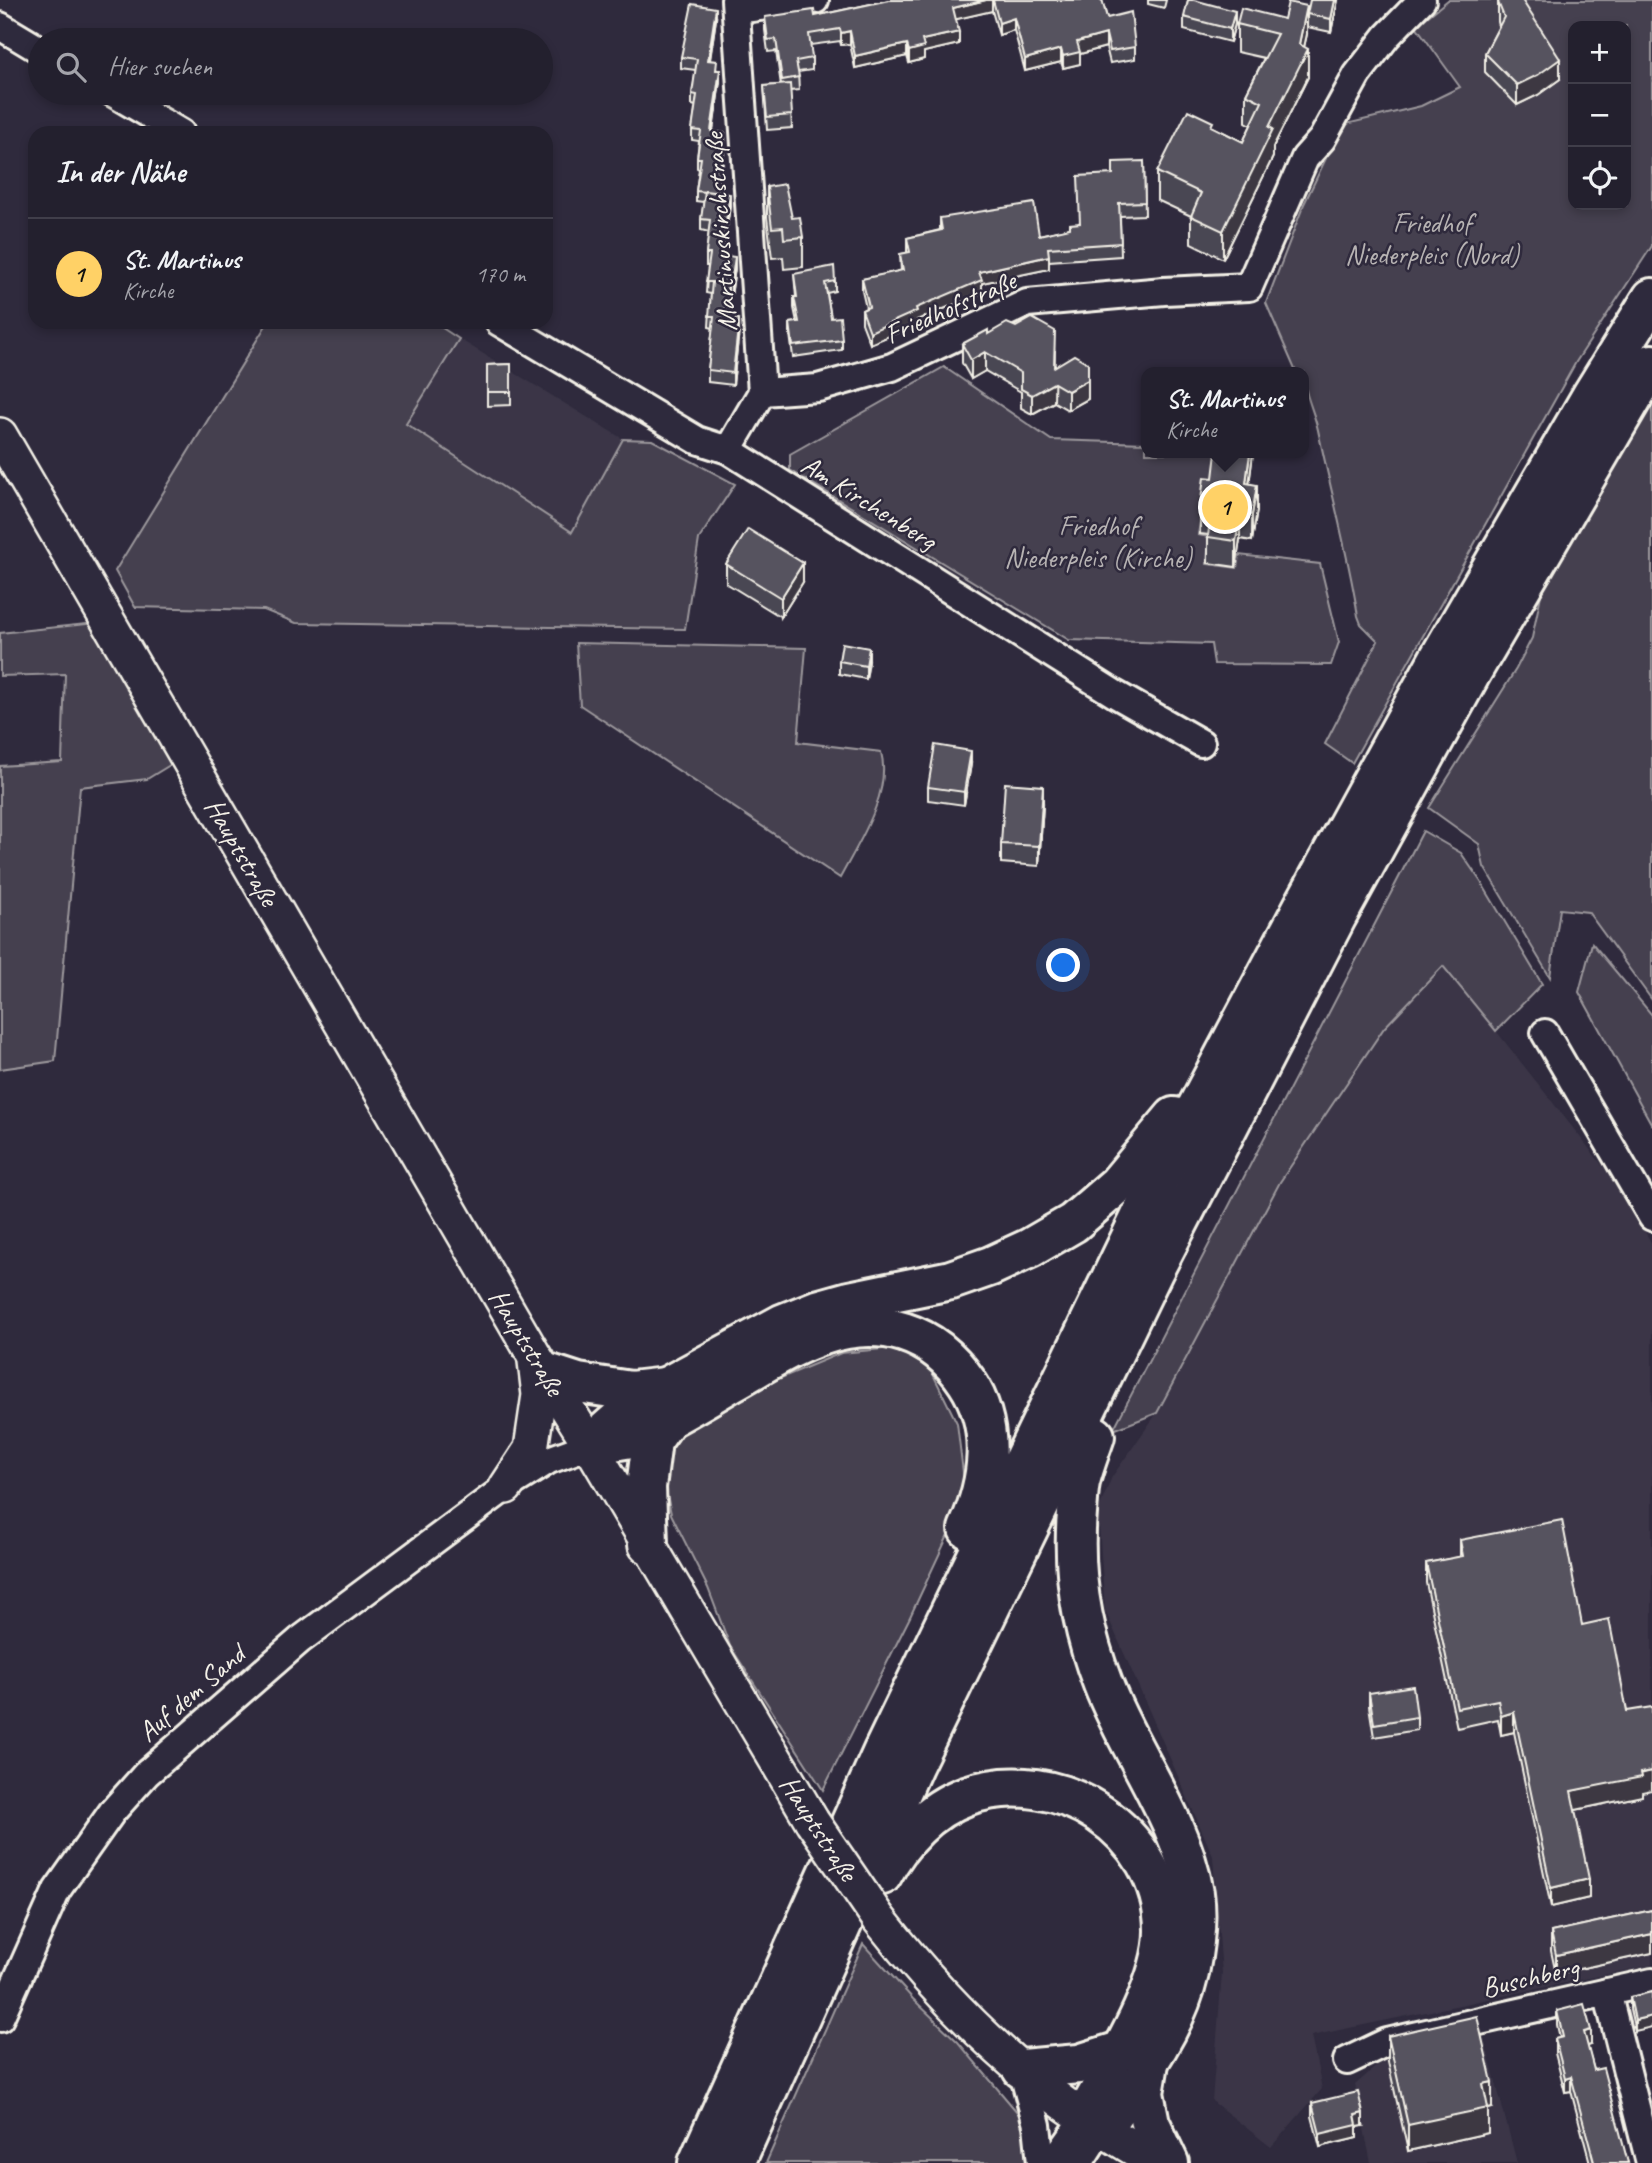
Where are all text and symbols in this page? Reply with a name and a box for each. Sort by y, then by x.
map controls [1568,21,1631,210]
button: + [1568,21,1631,84]
search box [28,28,553,105]
icon: search [52,48,90,86]
text: Hier suchen [108,50,212,83]
button: − [1568,84,1631,147]
street label: Martinuskirchstraße [695,130,744,333]
button: locate [1568,147,1631,210]
text: In der Nähe [56,153,185,191]
park label: Friedhof Niederpleis (Nord) [1345,205,1521,272]
text: St. Martinus [123,243,241,276]
text: 1 [74,260,84,289]
text: 170 m [476,260,525,289]
street label: Friedhofstraße [879,262,1023,351]
text: Kirche [123,276,173,305]
popup [1141,367,1309,458]
text: St. Martinus [1166,382,1284,415]
text: Kirche [1166,415,1216,444]
street label: Am Kirchenberg [795,447,945,558]
pin: 1 [1202,481,1248,533]
park label: Friedhof Niederpleis (Kirche) [1004,508,1193,575]
street label: Hauptstraße [197,792,288,914]
your location [1046,948,1080,982]
street label: Hauptstraße [481,1282,574,1404]
street label: Auf dem Sand [130,1634,255,1749]
street label: Hauptstraße [772,1769,867,1889]
street label: Buschberg [1478,1948,1584,2005]

